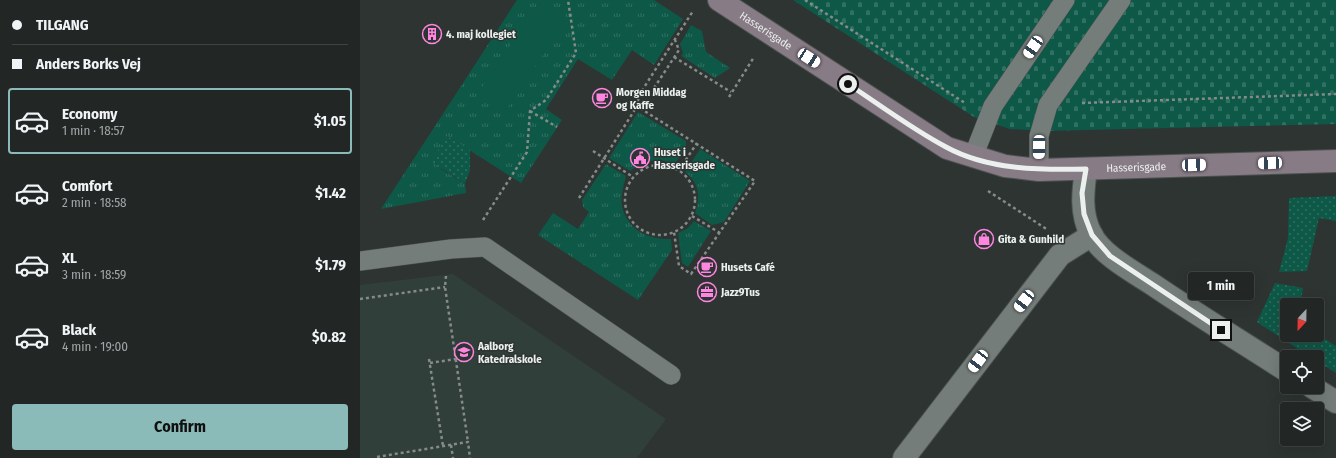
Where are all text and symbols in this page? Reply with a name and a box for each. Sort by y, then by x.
street label: Hasserisgade [737,9,795,52]
text: TILGANG [36,16,89,34]
building icon: 4. maj kollegiet [421,23,443,45]
place label: 4. maj kollegiet [446,28,516,41]
car [1021,34,1045,60]
car [796,46,822,70]
text: Anders Borks Vej [36,55,141,73]
route start [839,75,857,93]
place label: Morgen Middag og Kaffe [616,86,687,112]
cafe icon: Morgen Middag og Kaffe [591,87,613,109]
icon: car [14,103,50,139]
text: Economy [62,105,117,123]
text: $1.05 [314,112,346,130]
text: 1 min · 18:57 [62,123,124,138]
car [1033,135,1045,159]
place label: Huset i Hasserisgade [654,146,716,172]
public building icon: Huset i Hasserisgade [629,147,651,169]
car [1258,157,1282,169]
car [1182,159,1206,171]
street label: Hasserisgade [1106,160,1166,174]
icon: car [14,175,50,211]
text: Comfort [62,177,113,195]
text: $1.42 [315,184,346,202]
text: 2 min · 18:58 [62,195,127,210]
shop icon: Gita & Gunhild [973,228,995,250]
place label: Gita & Gunhild [998,233,1064,246]
icon: car [14,247,50,283]
text: XL [62,249,77,267]
text: $1.79 [315,256,346,274]
cafe icon: Husets Café [696,256,718,278]
place label: Husets Café [721,261,775,274]
text: 3 min · 18:59 [62,267,126,282]
callout: 1 min [1188,272,1254,300]
text: 1 min [1207,278,1235,293]
office icon: Jazz9Tus [696,281,718,303]
place label: Jazz9Tus [720,286,760,299]
car [1012,288,1036,314]
north arrow [1280,298,1324,342]
map controls [1280,298,1324,446]
icon: car [14,319,50,355]
text: Black [62,321,96,339]
route end [1212,321,1230,339]
text: $0.82 [312,328,346,346]
text: 4 min · 19:00 [62,339,128,354]
place label: Aalborg Katedralskole [477,340,542,366]
school or university icon: Aalborg Katedralskole [453,341,475,363]
car [966,348,990,374]
button: locate [1280,350,1324,394]
button: layers [1280,402,1324,446]
button: Confirm [12,404,348,450]

